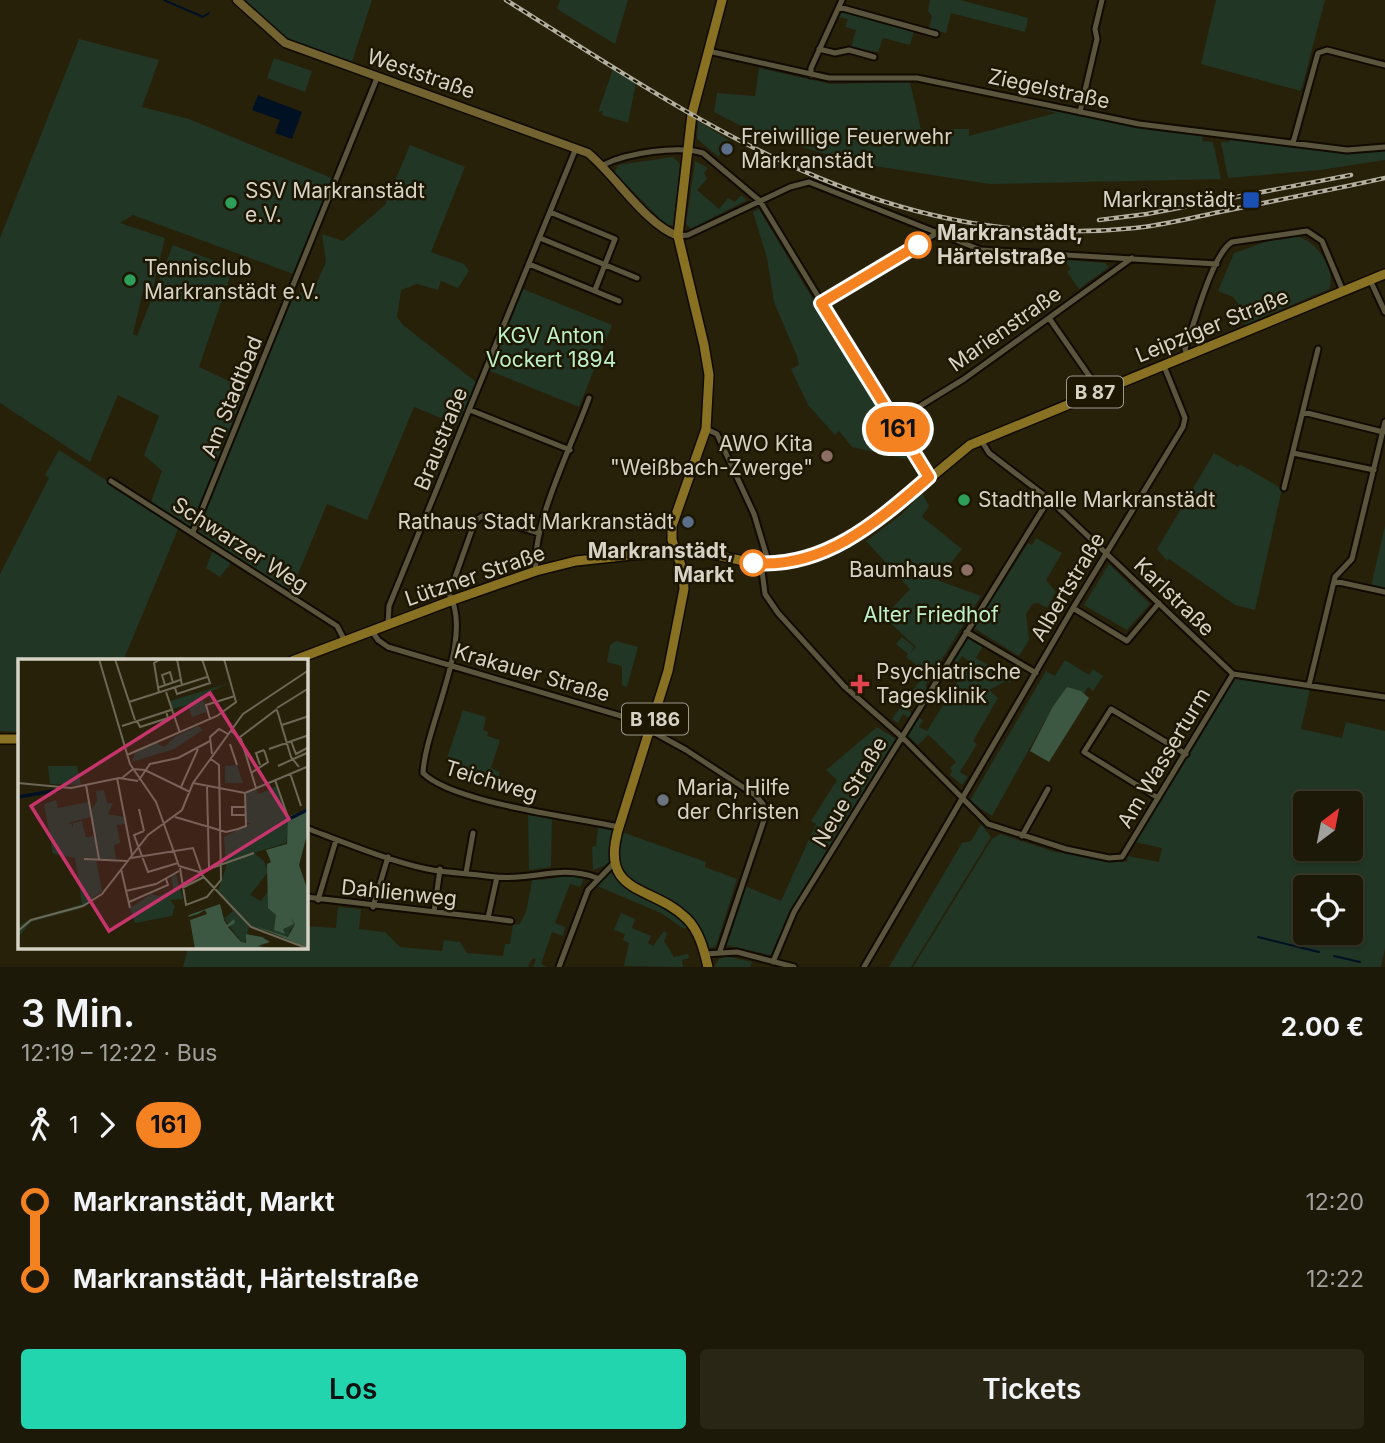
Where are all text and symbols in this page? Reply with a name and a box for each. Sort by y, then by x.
street label: Weststraße [364,43,478,104]
street label: Ziegelstraße [986,63,1112,114]
place label: Freiwillige Feuerwehr Markranstädt [741,124,952,173]
marker: Freiwillige Feuerwehr Markranstädt [719,141,735,157]
place label: SSV Markranstädt e.V. [245,178,425,227]
place label: Markranstädt [1102,187,1235,212]
marker: Markranstädt [1241,190,1261,210]
marker: SSV Markranstädt e.V. [223,195,239,211]
place label: Markranstädt, Härtelstraße [937,220,1083,269]
marker: Markranstädt, Härtelstraße [905,232,931,258]
place label: Tennisclub Markranstädt e.V. [144,255,319,304]
marker: Tennisclub Markranstädt e.V. [122,272,138,288]
street label: Marienstraße [944,281,1066,377]
street label: Leipziger Straße [1132,283,1292,368]
park label: KGV Anton Vockert 1894 [486,323,616,372]
street label: Am Stadtbad [196,332,267,461]
road number: B 87 [1067,376,1123,408]
street label: Braustraße [409,384,472,494]
line badge: 161 [858,406,938,452]
text: 161 [880,414,916,443]
place label: AWO Kita "Weißbach-Zwerge" [610,431,813,480]
marker: AWO Kita "Weißbach-Zwerge" [819,448,835,464]
place label: Stadthalle Markranstädt [978,487,1215,512]
street label: Schwarzer Weg [168,491,313,598]
marker: Stadthalle Markranstädt [956,492,972,508]
place label: Rathaus Stadt Markranstädt [398,509,674,534]
marker: Rathaus Stadt Markranstädt [680,514,696,530]
street label: Albertstraße [1025,528,1110,646]
place label: Markranstädt, Markt [588,538,734,587]
street label: Lützner Straße [402,540,548,611]
marker: Markranstädt, Markt [740,550,766,576]
street label: Karlstraße [1129,552,1220,641]
place label: Baumhaus [849,557,953,582]
marker: Baumhaus [959,562,975,578]
park label: Alter Friedhof [863,602,999,627]
street label: Krakauer Straße [451,638,613,707]
inset map [18,659,308,950]
place label: Psychiatrische Tagesklinik [876,659,1021,708]
marker: Psychiatrische Tagesklinik [850,674,870,694]
street label: Am Wasserturm [1112,683,1215,832]
road number: B 186 [622,704,688,734]
street label: Neue Straße [807,732,892,851]
street label: Teichweg [442,755,541,806]
place label: Maria, Hilfe der Christen [677,775,799,824]
north arrow [1293,791,1363,861]
map controls [1293,791,1363,945]
marker: Maria, Hilfe der Christen [655,792,671,808]
street label: Dahlienweg [340,874,458,911]
button: locate [1293,875,1363,945]
text: 3 Min. [21,990,135,1036]
text: 2.00 € [1281,1011,1364,1042]
text: 12:19 – 12:22 · Bus [21,1039,217,1067]
icon: walk [21,1106,59,1144]
icon: forward [88,1106,126,1144]
text: 161 [150,1110,187,1139]
text: 1 [69,1111,78,1139]
text: Markranstädt, Markt [73,1186,334,1217]
text: 12:20 [1305,1188,1364,1216]
text: Markranstädt, Härtelstraße [73,1263,419,1294]
text: 12:22 [1306,1265,1364,1293]
button: Los [21,1349,686,1429]
button: Tickets [700,1349,1364,1429]

